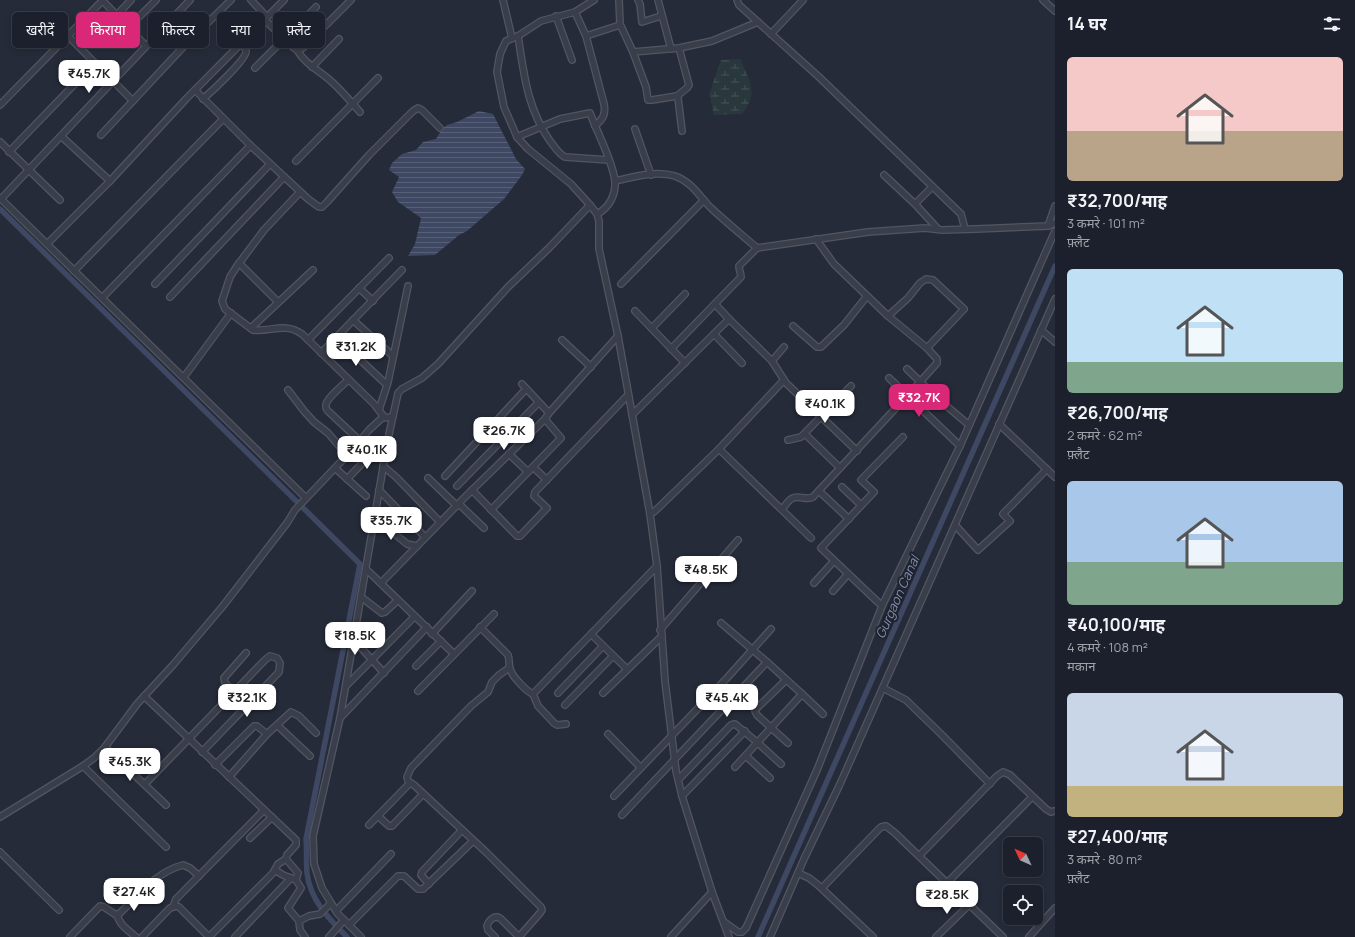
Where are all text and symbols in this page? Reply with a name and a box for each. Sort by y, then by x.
chip: खरीदें [12,12,68,48]
chip: किराया [76,12,140,48]
chip: फ़िल्टर [148,12,209,48]
chip: नया [217,12,265,48]
chip: फ़्लैट [273,12,325,48]
text: 14 घर [1067,12,1107,35]
icon: filters [1321,13,1343,35]
pin: ₹45.7K [56,60,122,94]
text: ₹45.7K [68,64,110,82]
icon: home [1169,83,1241,155]
text: ₹32,700/माह [1067,189,1167,212]
text: 3 कमरे · 101 m² [1067,214,1145,232]
text: फ़्लैट [1067,233,1090,251]
icon: home [1169,295,1241,367]
pin: ₹31.2K [323,333,389,367]
text: ₹31.2K [336,337,376,355]
pin: ₹32.7K [886,384,952,418]
text: ₹32.7K [898,388,940,406]
pin: ₹40.1K [792,390,858,424]
text: ₹40.1K [805,394,846,412]
text: ₹26,700/माह [1067,401,1168,424]
pin: ₹26.7K [471,417,537,451]
text: ₹26.7K [482,421,526,439]
text: 2 कमरे · 62 m² [1067,426,1143,444]
pin: ₹40.1K [334,436,400,470]
text: ₹40.1K [347,440,388,458]
text: फ़्लैट [1067,445,1090,463]
pin: ₹35.7K [358,507,424,541]
icon: home [1169,507,1241,579]
text: ₹35.7K [370,511,412,529]
water label: Gurgaon Canal [871,551,924,641]
pin: ₹48.5K [673,556,739,590]
text: ₹48.5K [684,560,728,578]
text: ₹40,100/माह [1067,613,1165,636]
pin: ₹18.5K [322,622,388,656]
text: ₹18.5K [334,626,376,644]
text: 4 कमरे · 108 m² [1067,638,1148,656]
text: मकान [1067,657,1095,675]
pin: ₹32.1K [214,684,280,718]
pin: ₹45.4K [694,684,760,718]
text: ₹32.1K [227,688,267,706]
text: ₹45.4K [705,688,749,706]
icon: home [1169,719,1241,791]
pin: ₹45.3K [97,748,163,782]
text: ₹45.3K [108,752,152,770]
text: ₹27,400/माह [1067,825,1167,848]
north arrow [1003,837,1043,877]
map controls [1003,837,1043,925]
text: 3 कमरे · 80 m² [1067,850,1142,868]
text: फ़्लैट [1067,869,1090,887]
pin: ₹27.4K [101,878,167,912]
pin: ₹28.5K [914,881,980,915]
text: ₹27.4K [113,882,155,900]
text: ₹28.5K [925,885,969,903]
button: locate [1003,885,1043,925]

